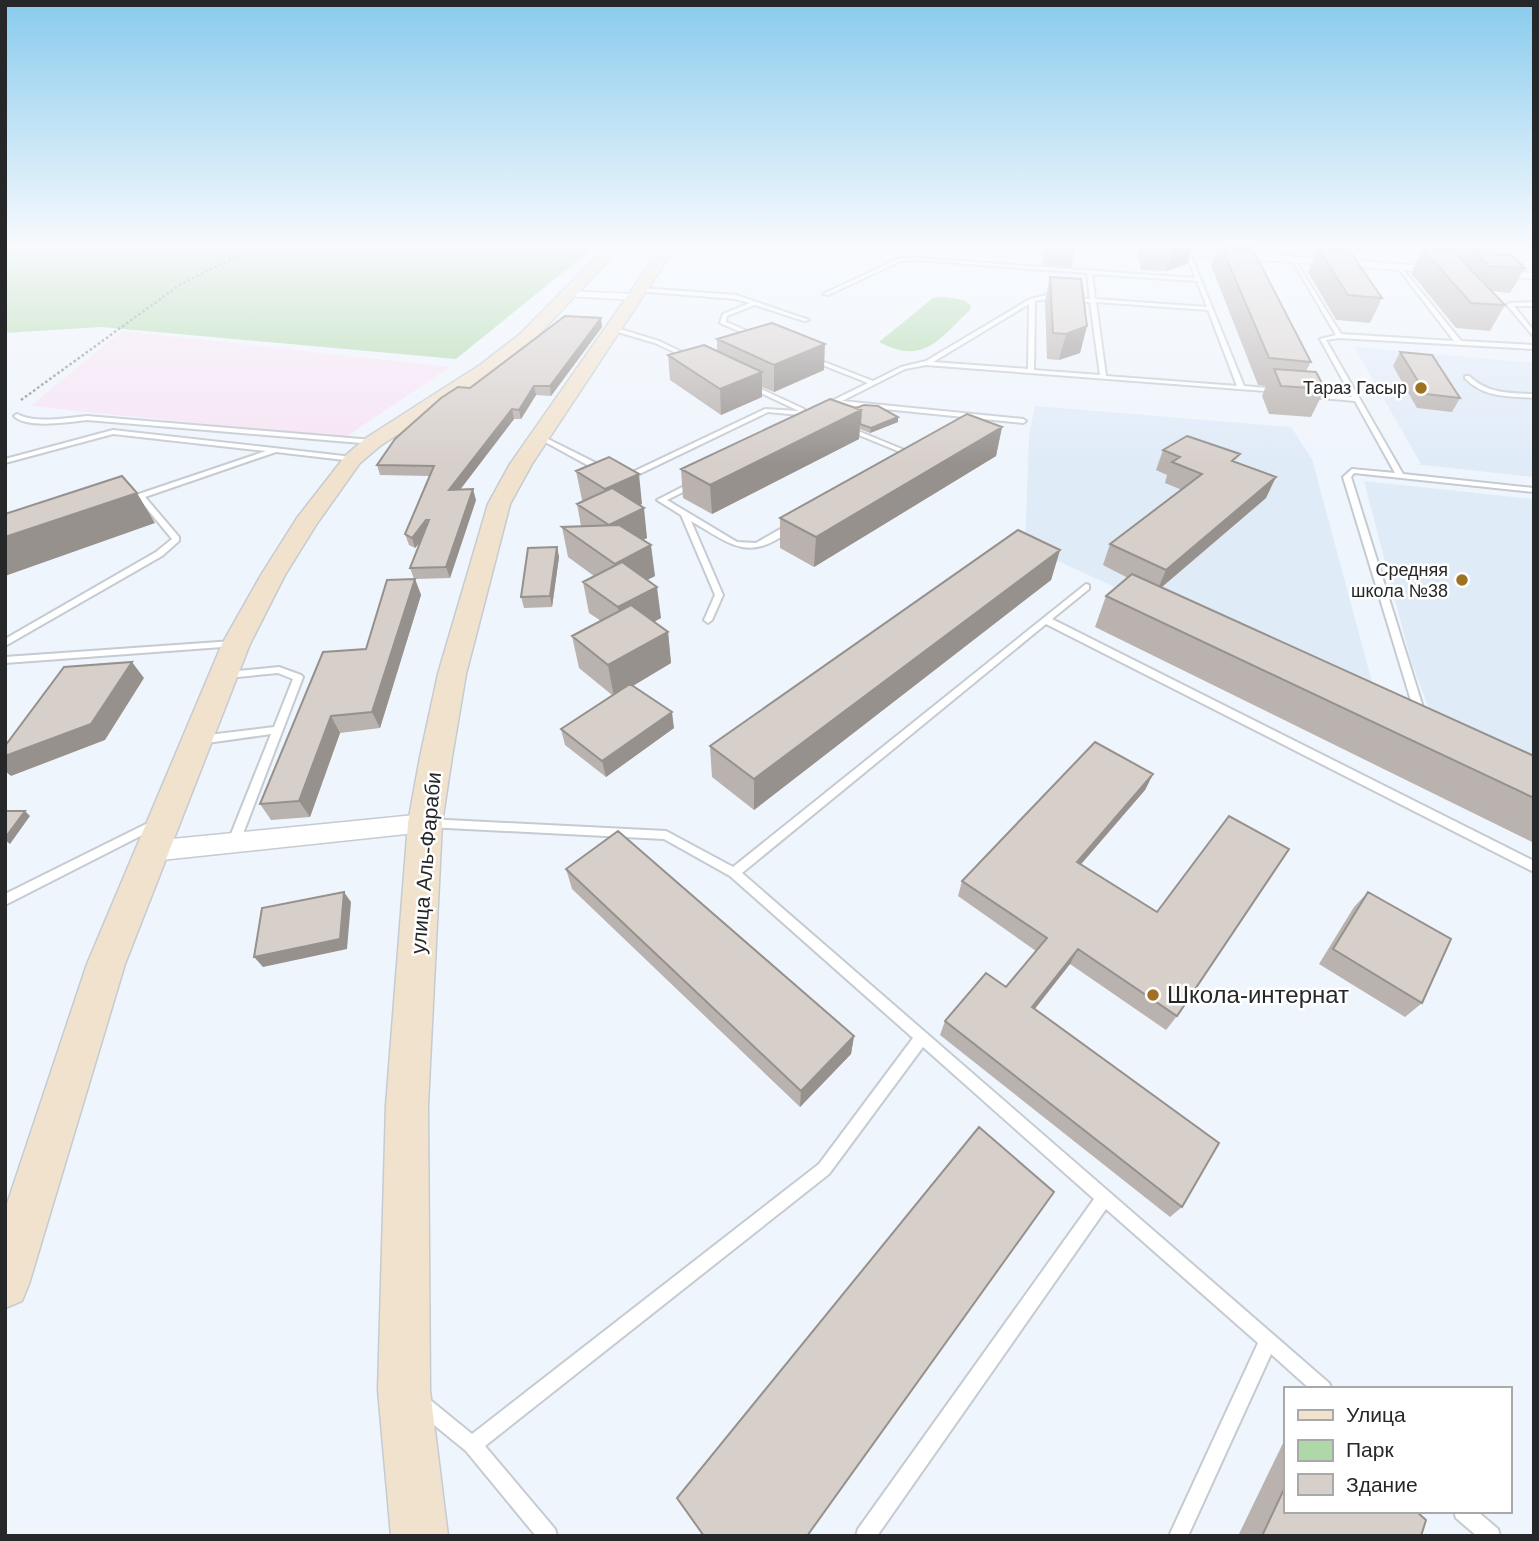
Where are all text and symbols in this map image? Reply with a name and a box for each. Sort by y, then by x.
place label: Тараз Гасыр [1303,378,1407,398]
marker: Тараз Гасыр [1413,380,1429,396]
place label: Средняя школа №38 [1351,560,1448,601]
marker: Средняя школа №38 [1454,572,1470,588]
street label: улица Аль-Фараби [406,771,445,955]
place label: Школа-интернат [1167,981,1349,1008]
marker: Школа-интернат [1145,987,1161,1003]
legend [1284,1387,1511,1513]
text: Улица [1346,1403,1406,1426]
text: Парк [1346,1438,1394,1461]
text: Здание [1346,1473,1418,1496]

